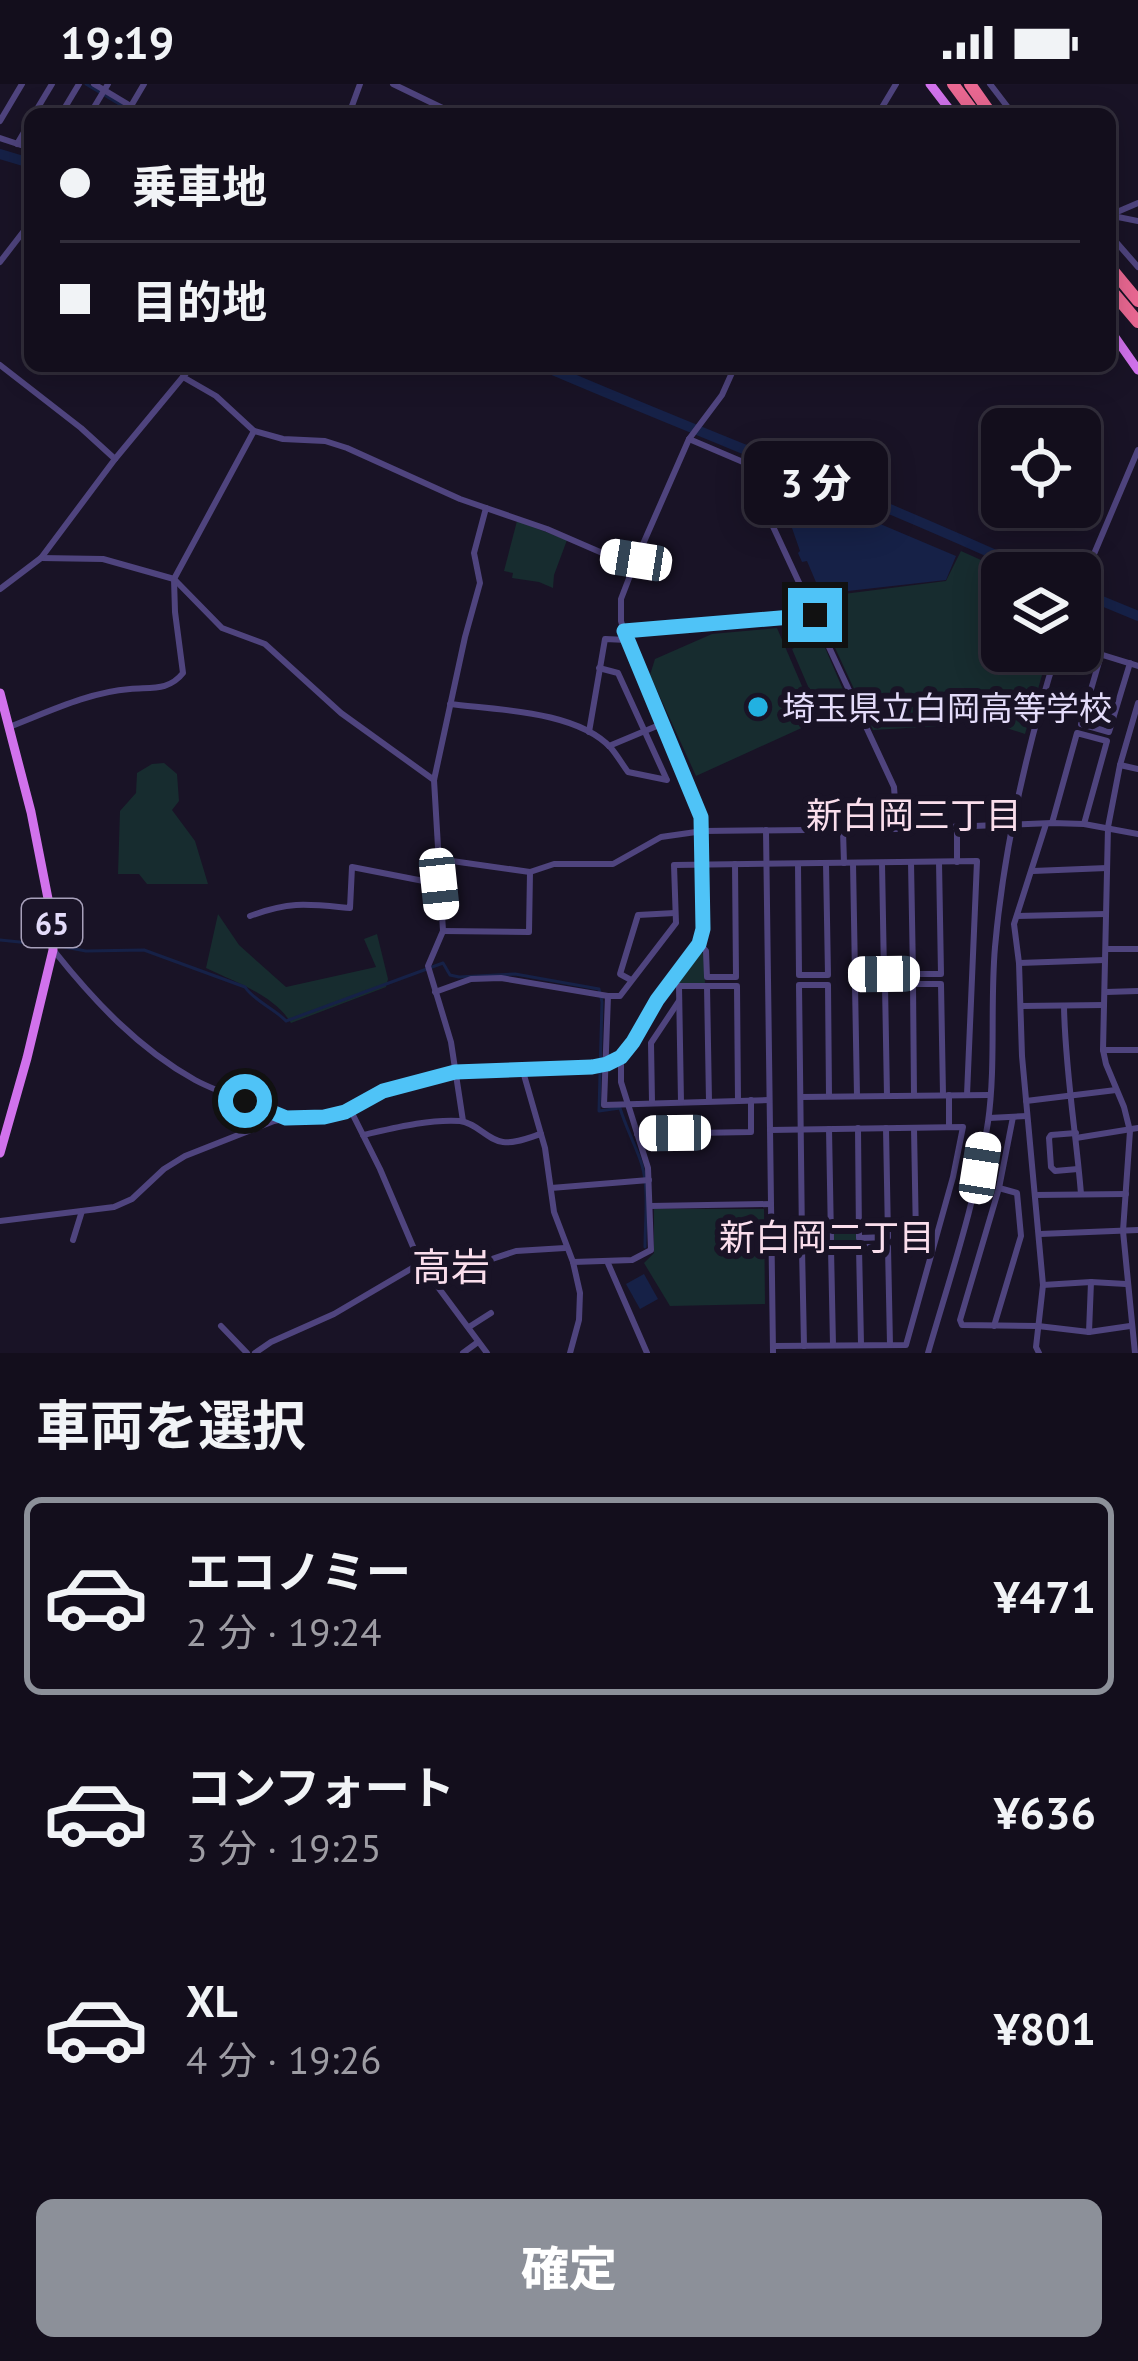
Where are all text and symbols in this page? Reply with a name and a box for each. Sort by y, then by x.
text: 19:19 [60,13,174,71]
text: 乗車地 [132,157,267,215]
text: 目的地 [132,272,267,330]
map controls [981,408,1101,672]
button: locate [981,408,1101,528]
callout: 3 分 [743,441,887,525]
text: 3 分 [781,457,851,508]
car [598,537,674,583]
button: layers [981,552,1101,672]
route end [788,588,842,642]
place label: 埼玉県立白岡高等学校 [782,686,1112,729]
marker: 埼玉県立白岡高等学校 [745,694,771,720]
district label: 新白岡三丁目 [806,791,1022,838]
car [417,846,461,922]
road number: 65 [22,899,82,947]
car [848,955,920,993]
route start [218,1074,272,1128]
car [639,1114,711,1152]
car [957,1130,1003,1206]
district label: 新白岡二丁目 [719,1213,935,1260]
district label: 高岩 [412,1241,490,1292]
text: 車両を選択 [36,1390,306,1460]
icon: car [42,1542,150,1650]
text: エコノミー [186,1542,411,1600]
text: ¥471 [994,1567,1096,1625]
text: 2 分 · 19:24 [186,1606,381,1657]
icon: car [42,1758,150,1866]
text: コンフォート [186,1758,455,1816]
text: ¥636 [994,1783,1096,1841]
text: 3 分 · 19:25 [186,1822,381,1873]
text: XL [186,1971,238,2029]
icon: car [42,1974,150,2082]
text: ¥801 [994,1999,1096,2057]
text: 4 分 · 19:26 [186,2034,381,2085]
button: 確定 [36,2199,1102,2337]

